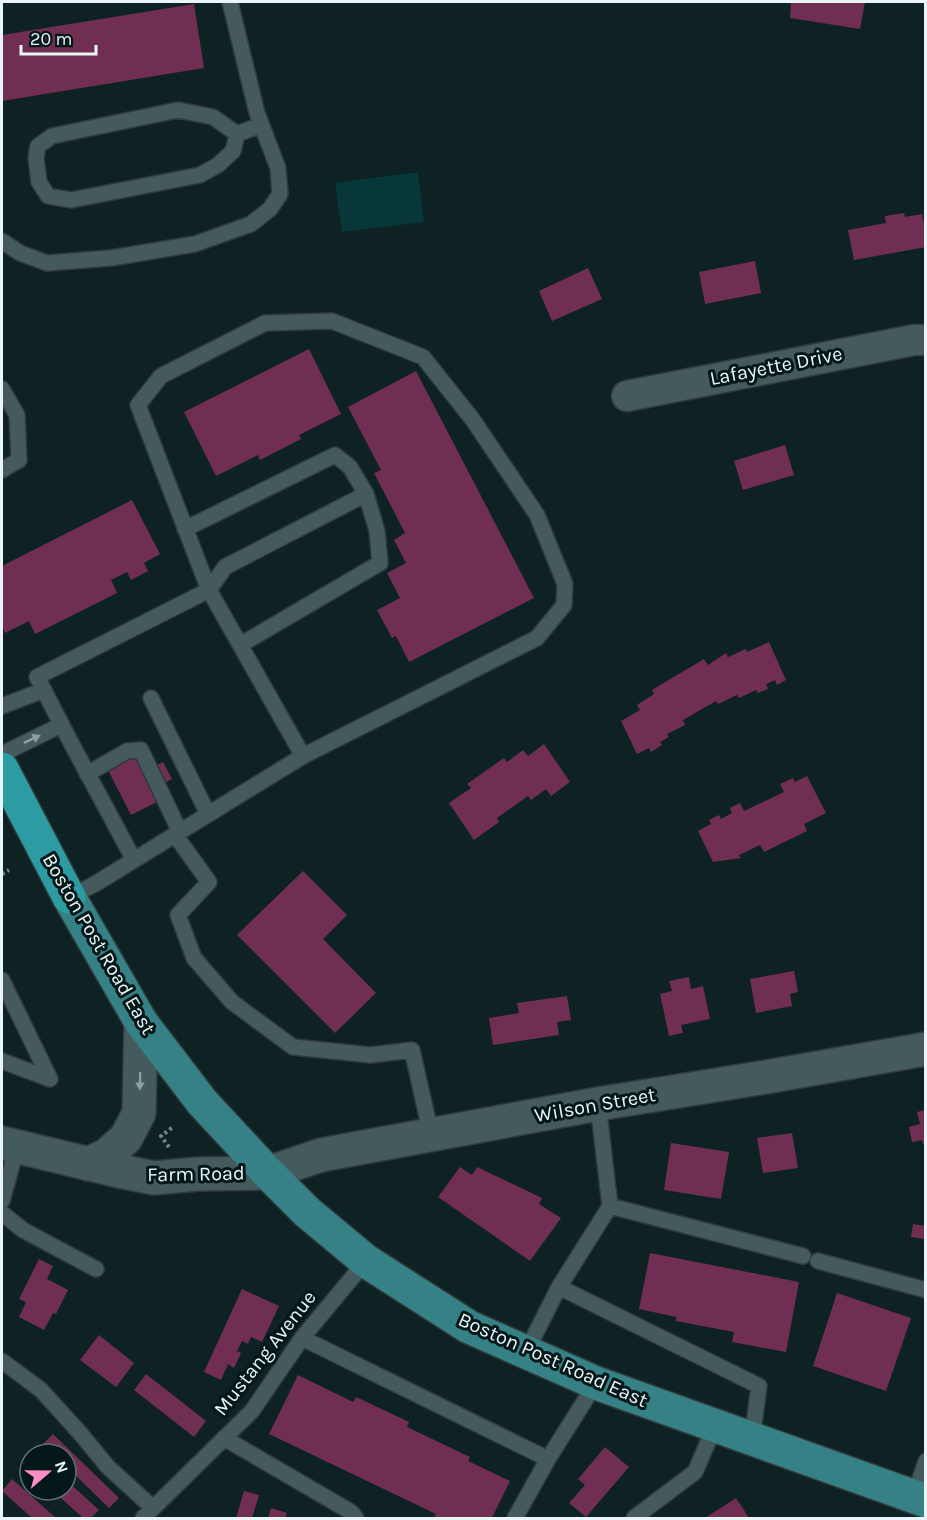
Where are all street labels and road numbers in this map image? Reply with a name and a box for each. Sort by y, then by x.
street label: Lafayette Drive [708,342,844,390]
street label: Boston Post Road East [38,849,160,1039]
street label: Wilson Street [533,1083,658,1127]
street label: Farm Road [147,1162,245,1186]
street label: Mustang Avenue [209,1286,321,1420]
street label: Boston Post Road East [455,1308,652,1412]

